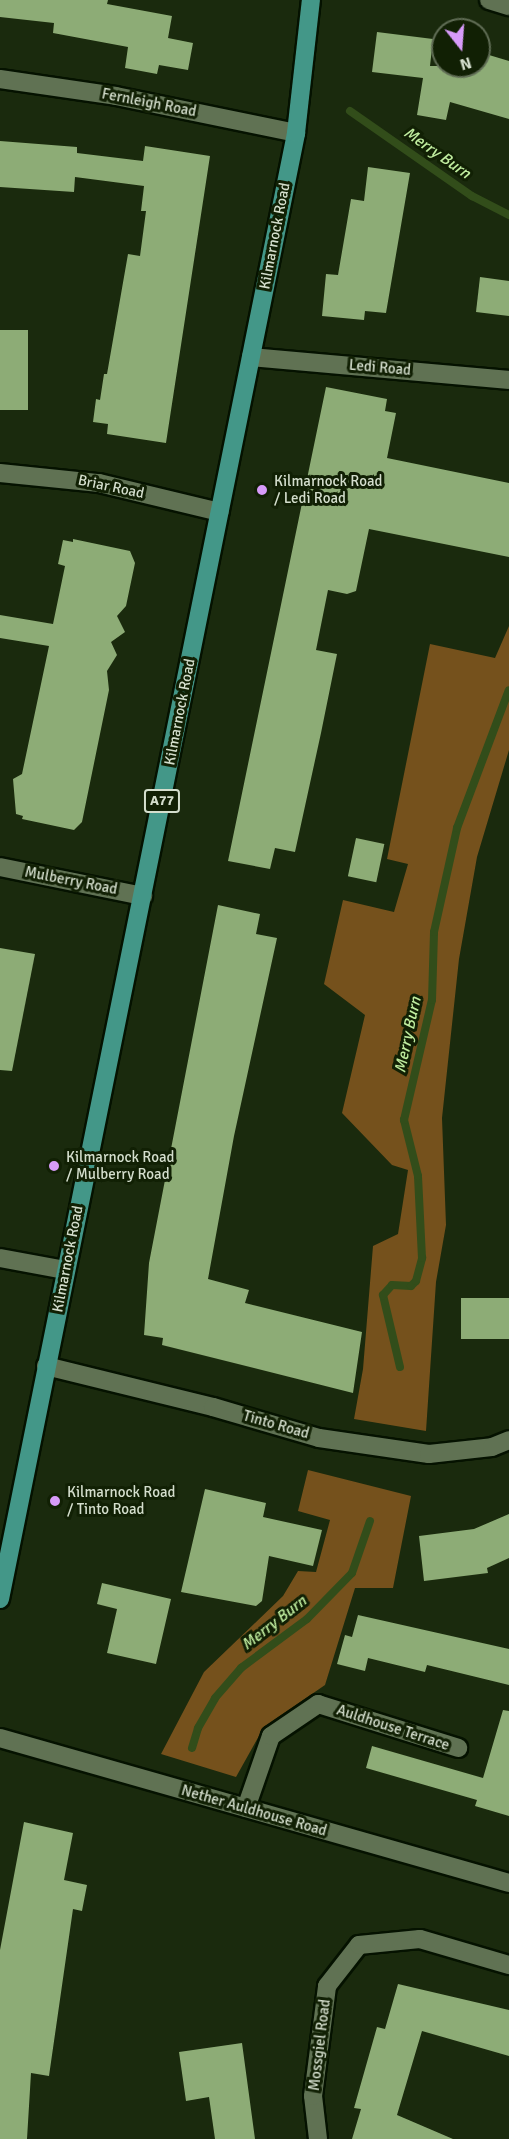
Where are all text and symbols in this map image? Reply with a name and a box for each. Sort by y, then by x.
north arrow [431,18,491,78]
text: N [457,52,474,74]
street label: Fernleigh Road [100,85,198,121]
water label: Merry Burn [400,123,474,183]
street label: Kilmarnock Road [256,181,294,291]
street label: Ledi Road [348,356,412,380]
street label: Briar Road [76,471,146,503]
place label: Kilmarnock Road / Ledi Road [274,472,382,507]
marker: Kilmarnock Road / Ledi Road [255,483,269,497]
street label: Kilmarnock Road [161,657,199,767]
road number: A77 [142,790,182,812]
street label: Mulberry Road [23,863,119,899]
water label: Merry Burn [391,995,425,1075]
place label: Kilmarnock Road / Mulberry Road [66,1148,174,1183]
marker: Kilmarnock Road / Mulberry Road [47,1159,61,1173]
street label: Kilmarnock Road [49,1204,87,1314]
street label: Tinto Road [241,1407,311,1443]
place label: Kilmarnock Road / Tinto Road [67,1483,175,1518]
marker: Kilmarnock Road / Tinto Road [48,1494,62,1508]
water label: Merry Burn [238,1592,310,1654]
street label: Auldhouse Terrace [334,1701,452,1755]
street label: Nether Auldhouse Road [179,1782,329,1840]
street label: Mossgiel Road [305,1998,335,2092]

